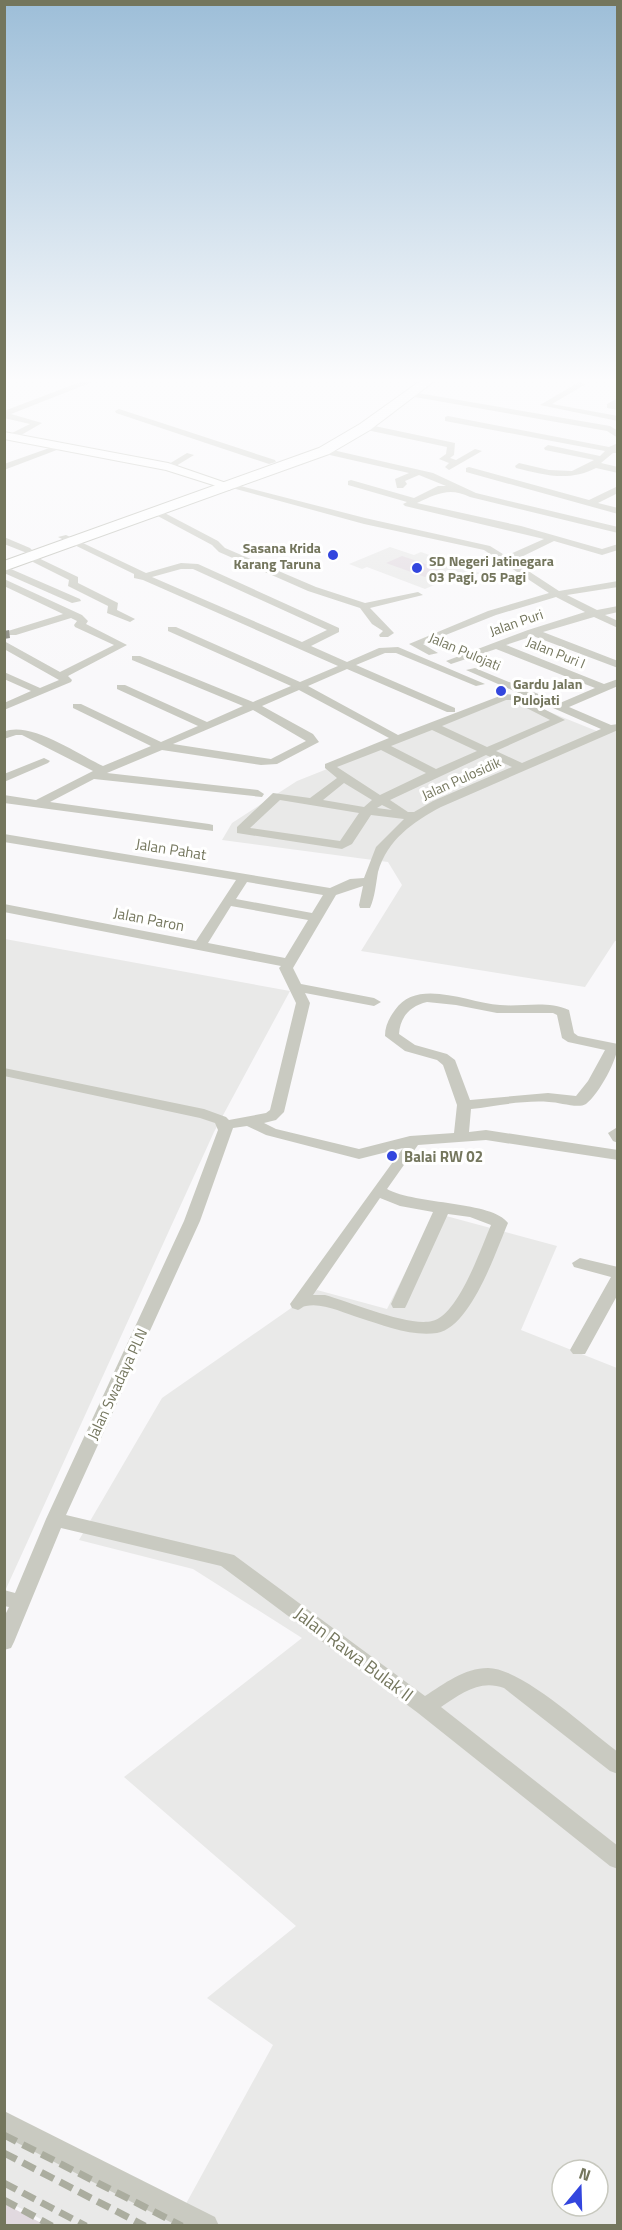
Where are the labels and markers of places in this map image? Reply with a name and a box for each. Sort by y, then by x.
place label: Sasana Krida Karang Taruna [234,537,321,574]
marker: Sasana Krida Karang Taruna [326,548,340,562]
place label: SD Negeri Jatinegara 03 Pagi, 05 Pagi [429,550,554,587]
marker: SD Negeri Jatinegara 03 Pagi, 05 Pagi [410,561,424,575]
place label: Gardu Jalan Pulojati [513,673,582,710]
marker: Gardu Jalan Pulojati [494,684,508,698]
place label: Balai RW 02 [404,1145,483,1168]
marker: Balai RW 02 [385,1149,399,1163]

